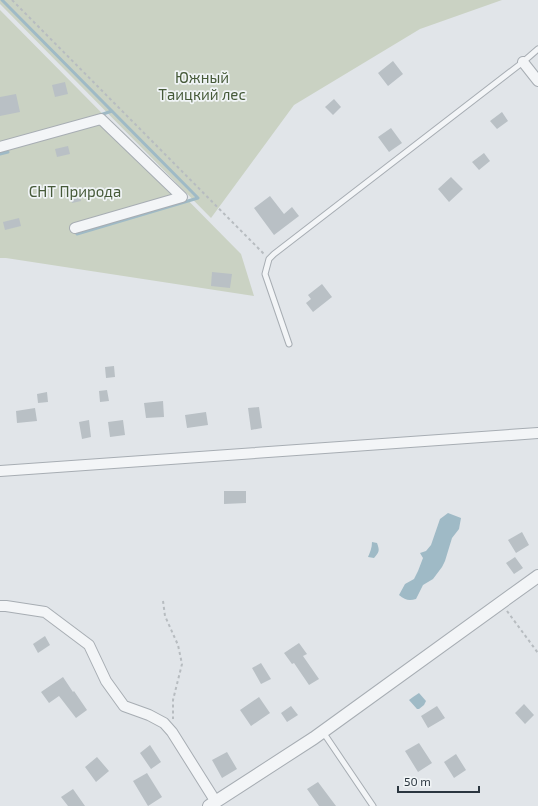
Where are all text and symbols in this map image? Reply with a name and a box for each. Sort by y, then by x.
park label: Южный Таицкий лес [158,68,246,103]
park label: СНТ Природа [29,182,121,200]
scale bar [398,768,479,794]
text: 50 m [404,774,431,788]

